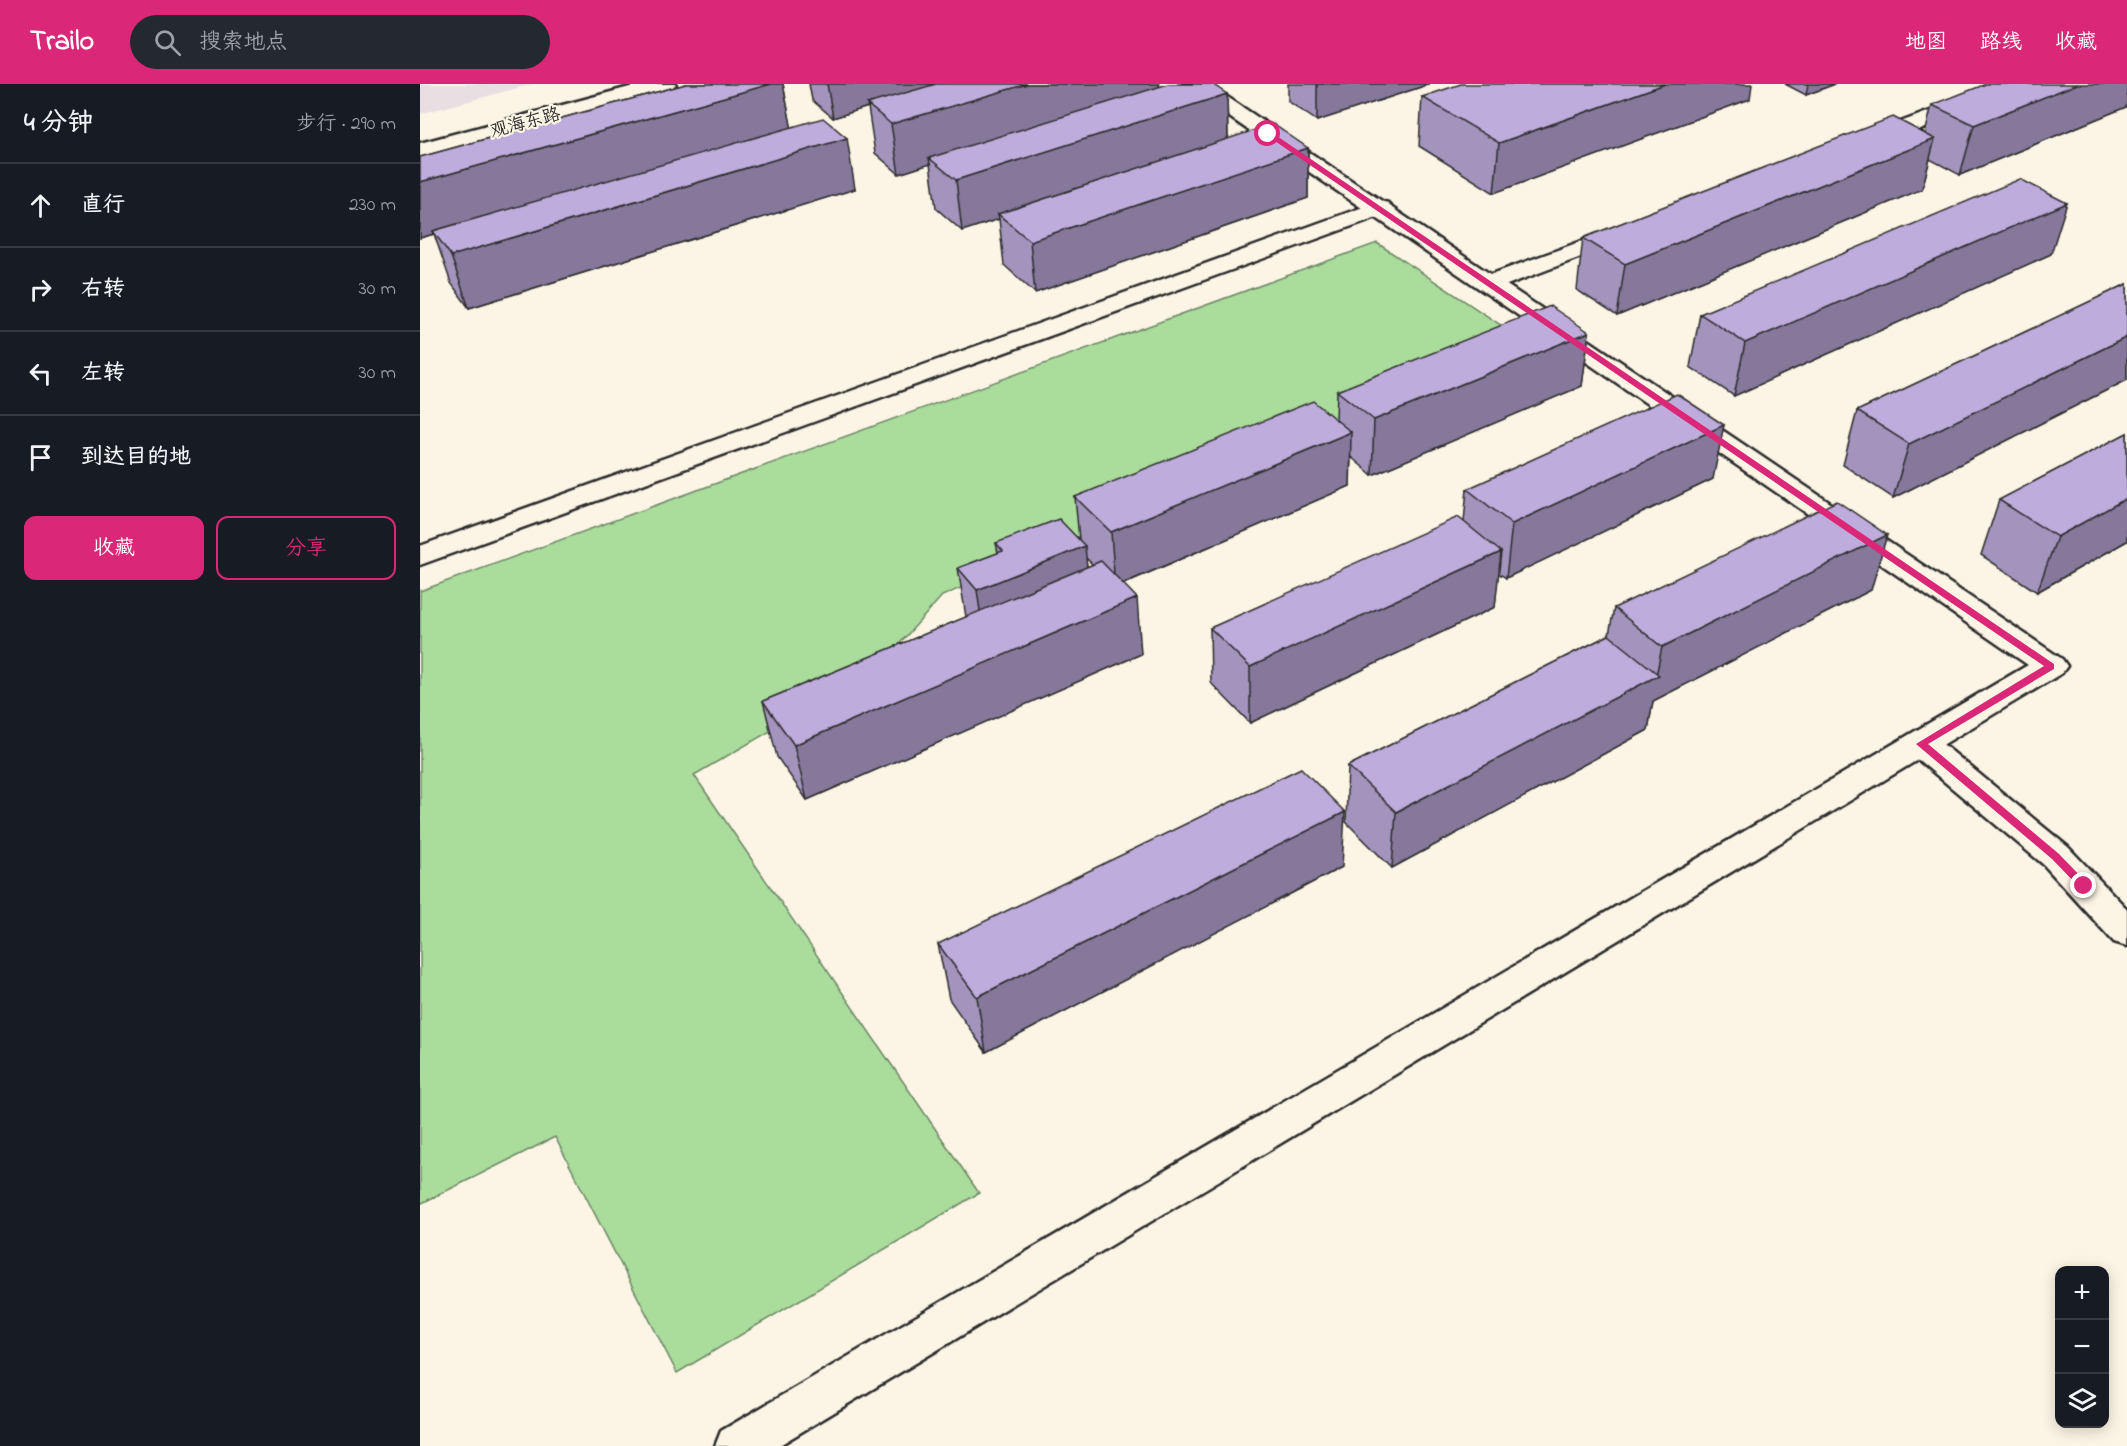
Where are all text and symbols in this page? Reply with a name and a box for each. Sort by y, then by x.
search box [130,15,550,69]
text: Trailo [30,22,94,63]
icon: search [151,26,184,59]
text: 搜索地点 [199,27,287,59]
text: 地图 [1905,28,1947,58]
text: 路线 [1980,28,2022,58]
text: 收藏 [2055,28,2097,58]
street label: 观海东路 [487,102,564,146]
text: 4 分钟 [24,105,93,143]
text: 步行 · 290 m [297,110,396,139]
route start [1254,120,1280,146]
icon: ahead [24,189,57,222]
text: 直行 [81,190,125,222]
text: 230 m [349,191,396,220]
icon: right [24,273,57,306]
text: 右转 [81,274,125,306]
text: 30 m [359,275,396,304]
icon: left [24,357,57,390]
text: 左转 [81,358,125,390]
text: 30 m [359,359,396,388]
icon: arrive [24,441,57,474]
text: 到达目的地 [81,442,191,474]
button: 收藏 [24,516,204,580]
button: 分享 [216,516,396,580]
route end [2070,872,2096,898]
map controls [2055,1266,2109,1428]
button: + [2055,1266,2109,1320]
button: − [2055,1320,2109,1374]
button: layers [2055,1374,2109,1428]

